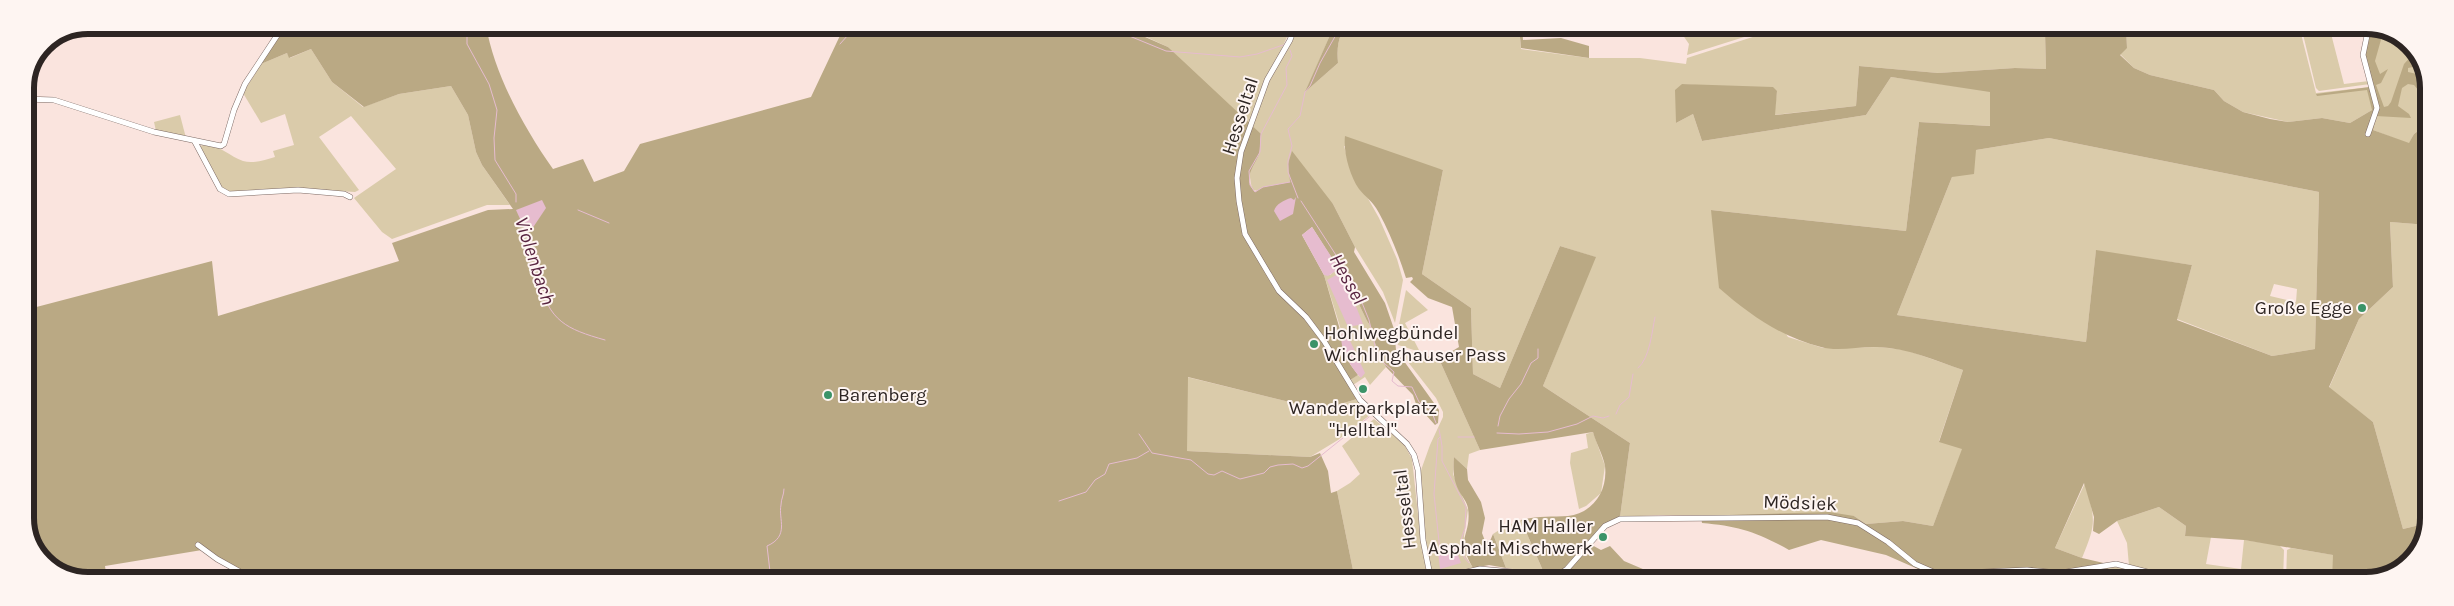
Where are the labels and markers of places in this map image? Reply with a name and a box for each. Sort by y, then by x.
place label: Große Egge [2255,297,2352,319]
marker: Große Egge [2356,302,2368,314]
place label: Hohlwegbündel Wichlinghauser Pass [1324,322,1507,366]
marker: Hohlwegbündel Wichlinghauser Pass [1308,338,1320,350]
marker: Wanderparkplatz "Helltal" [1357,383,1369,395]
place label: Barenberg [838,384,927,406]
marker: Barenberg [822,389,834,401]
place label: Wanderparkplatz "Helltal" [1289,397,1437,441]
place label: HAM Haller Asphalt Mischwerk [1428,515,1593,559]
marker: HAM Haller Asphalt Mischwerk [1597,531,1609,543]

